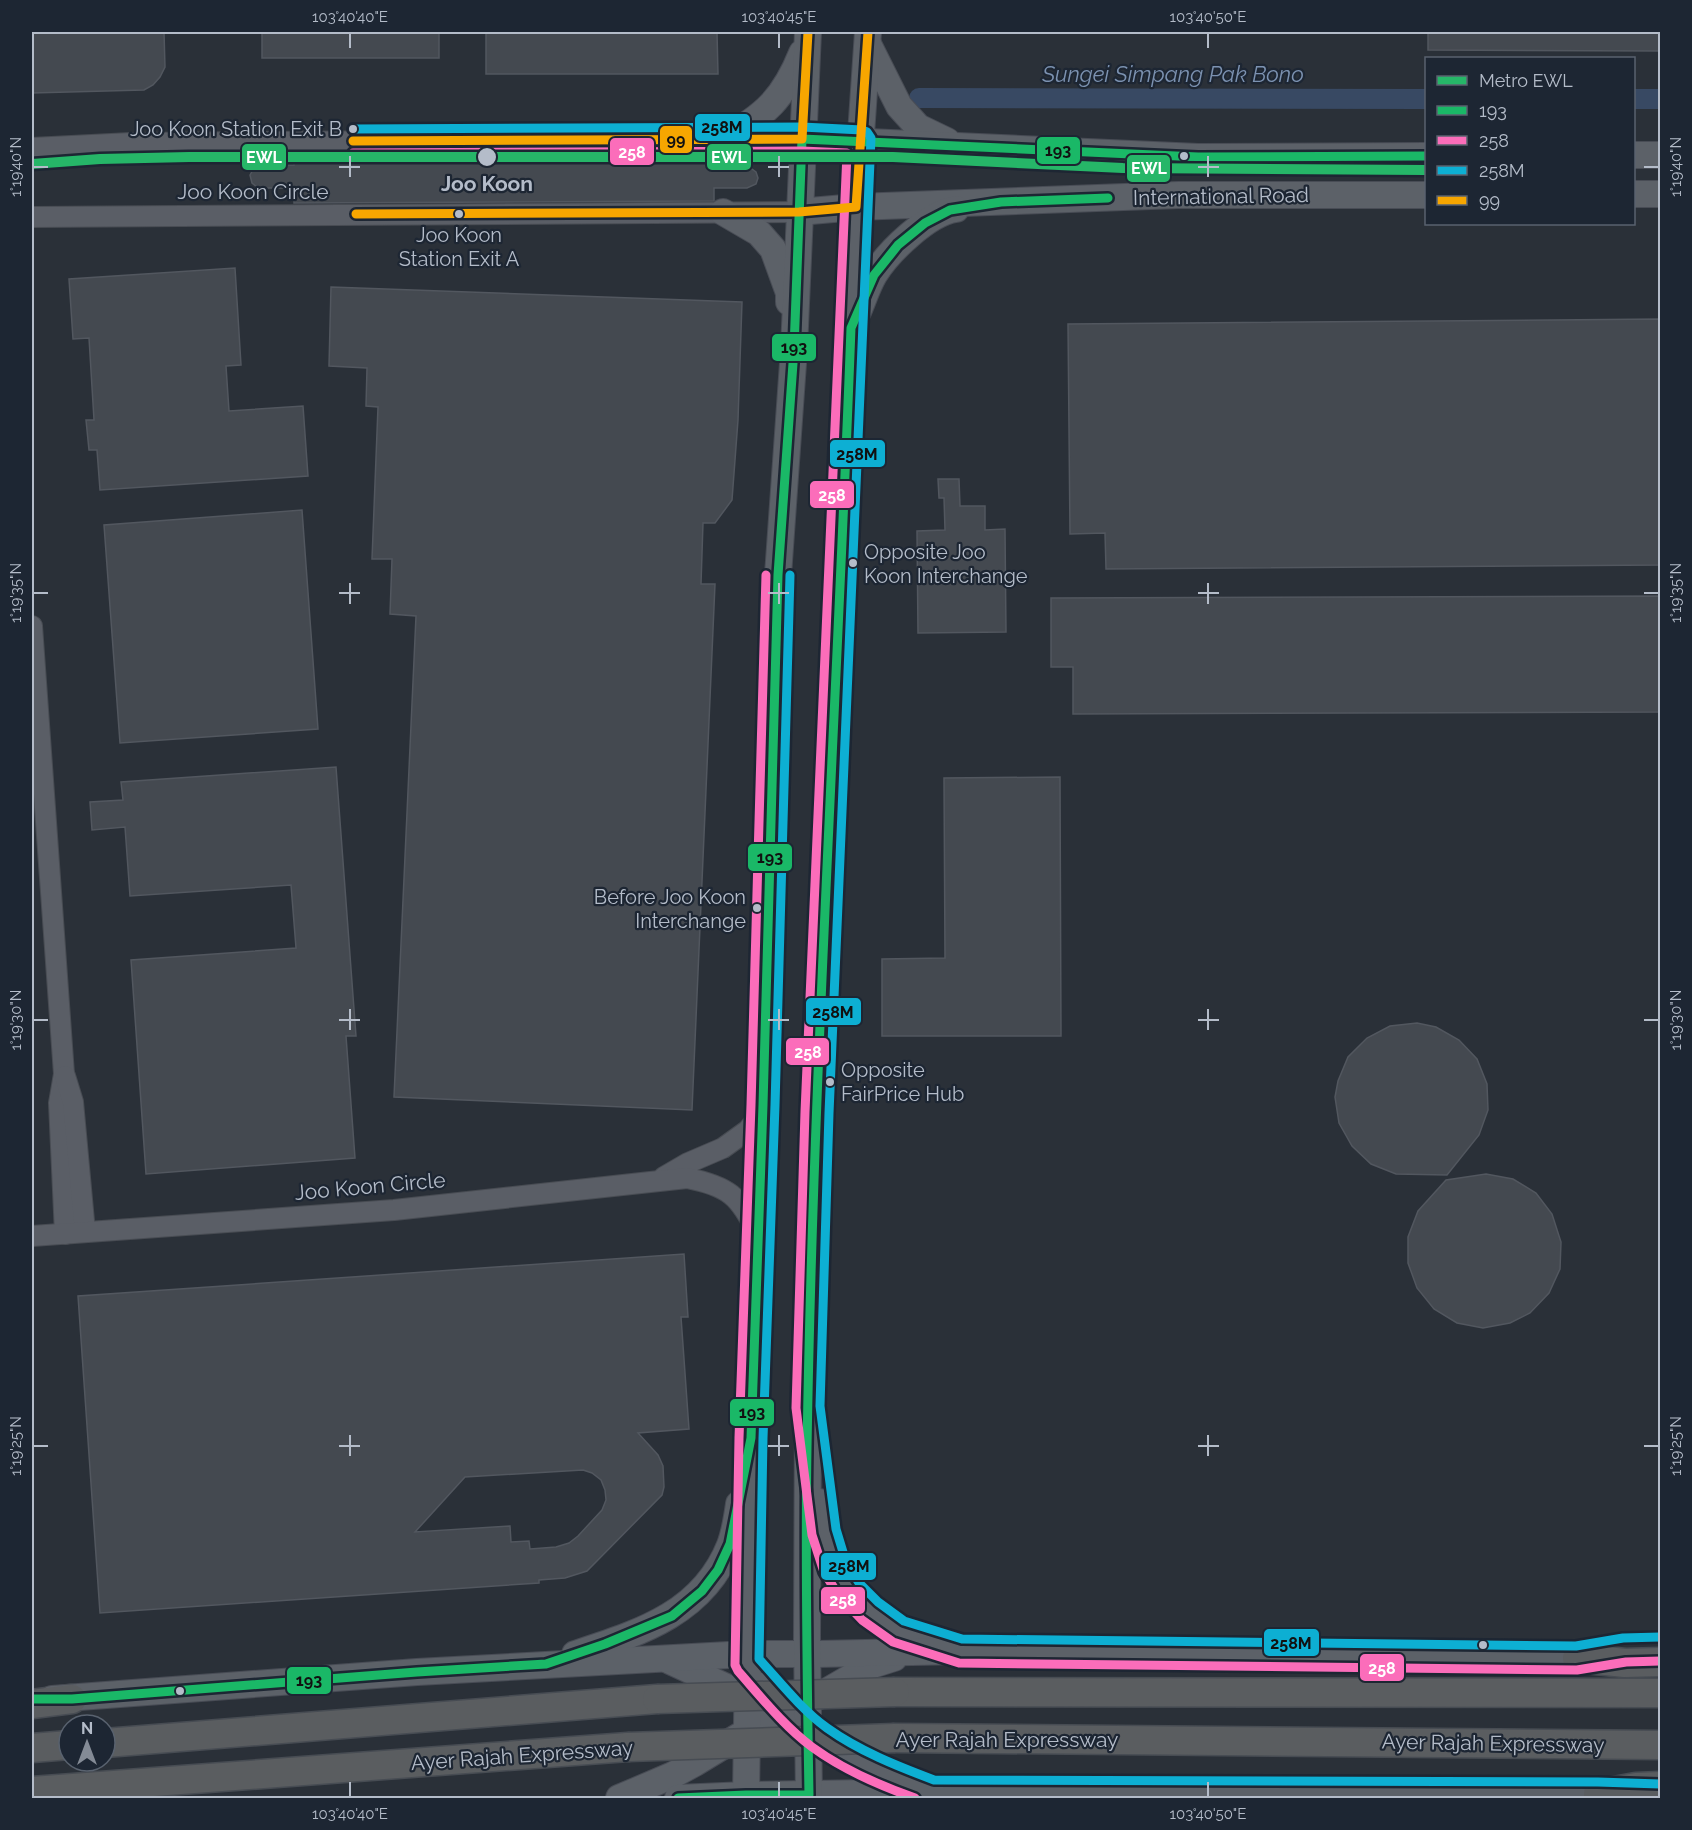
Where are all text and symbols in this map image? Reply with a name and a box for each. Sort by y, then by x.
text: 103°40'40"E [312,8,388,26]
text: 103°40'45"E [742,8,816,26]
text: 103°40'50"E [1170,8,1246,26]
legend [1425,57,1635,225]
water label: Sungei Simpang Pak Bono [1041,61,1304,87]
text: Metro EWL [1479,70,1573,91]
text: 193 [1479,100,1507,121]
line badge: 258M [694,113,751,142]
place label: Joo Koon Station Exit B [130,117,342,141]
text: 258M [701,118,743,137]
marker: Joo Koon Station Exit B [347,123,359,135]
line badge: 99 [659,125,693,154]
text: 99 [667,130,685,149]
text: 258 [1479,130,1509,151]
line badge: 193 [1036,136,1081,165]
text: 1°19'40"N [7,137,25,197]
line badge: 258 [609,137,655,166]
text: 1°19'40"N [1667,137,1685,197]
text: 193 [1045,141,1071,160]
line badge: EWL [241,143,287,171]
text: 258 [618,143,646,162]
line badge: EWL [706,143,752,171]
marker: Joo Koon [476,146,498,168]
text: EWL [246,148,283,167]
text: EWL [711,148,748,167]
unlabelled marker [1178,150,1190,162]
line badge: EWL [1126,154,1171,183]
text: EWL [1131,159,1168,178]
text: 258M [1479,160,1525,181]
place label: Joo Koon [441,171,533,196]
street label: Joo Koon Circle [177,179,329,204]
street label: International Road [1133,182,1309,210]
text: 99 [1479,190,1500,211]
marker: Joo Koon Station Exit A [453,208,465,220]
place label: Joo Koon Station Exit A [399,223,520,271]
line badge: 193 [771,333,817,362]
text: 193 [781,338,807,357]
line badge: 258M [829,439,886,468]
text: 258M [836,445,878,464]
line badge: 258 [809,480,855,509]
text: 258 [818,486,846,505]
place label: Opposite Joo Koon Interchange [864,540,1028,588]
marker: Opposite Joo Koon Interchange [847,557,859,569]
text: 1°19'35"N [7,563,25,623]
text: 1°19'35"N [1667,563,1685,623]
line badge: 193 [747,843,793,872]
text: 193 [757,848,783,867]
place label: Before Joo Koon Interchange [594,885,746,933]
marker: Before Joo Koon Interchange [751,902,763,914]
text: 1°19'30"N [7,990,25,1050]
text: 1°19'30"N [1667,990,1685,1050]
line badge: 258M [805,997,862,1026]
text: 258M [812,1003,854,1022]
line badge: 258 [785,1037,830,1066]
text: 258 [794,1043,822,1062]
place label: Opposite FairPrice Hub [841,1058,964,1106]
marker: Opposite FairPrice Hub [824,1076,836,1088]
street label: Joo Koon Circle [294,1167,446,1205]
line badge: 193 [729,1398,775,1427]
text: 193 [739,1403,765,1422]
text: 1°19'25"N [7,1416,25,1476]
text: 1°19'25"N [1667,1416,1685,1476]
line badge: 258M [820,1552,877,1581]
text: 258M [828,1557,870,1576]
line badge: 258 [820,1586,866,1615]
text: 258 [829,1591,857,1610]
line badge: 258M [1263,1628,1320,1657]
text: 258M [1270,1634,1312,1653]
unlabelled marker [1477,1639,1489,1651]
line badge: 258 [1359,1653,1405,1682]
text: 258 [1368,1659,1396,1678]
line badge: 193 [286,1666,332,1695]
text: 193 [296,1671,322,1690]
unlabelled marker [174,1685,186,1697]
north arrow [57,1713,117,1773]
text: N [81,1719,93,1738]
street label: Ayer Rajah Expressway [896,1727,1118,1752]
street label: Ayer Rajah Expressway [1381,1729,1605,1757]
street label: Ayer Rajah Expressway [410,1735,634,1775]
text: 103°40'40"E [312,1805,388,1823]
text: 103°40'45"E [742,1805,816,1823]
text: 103°40'50"E [1170,1805,1246,1823]

